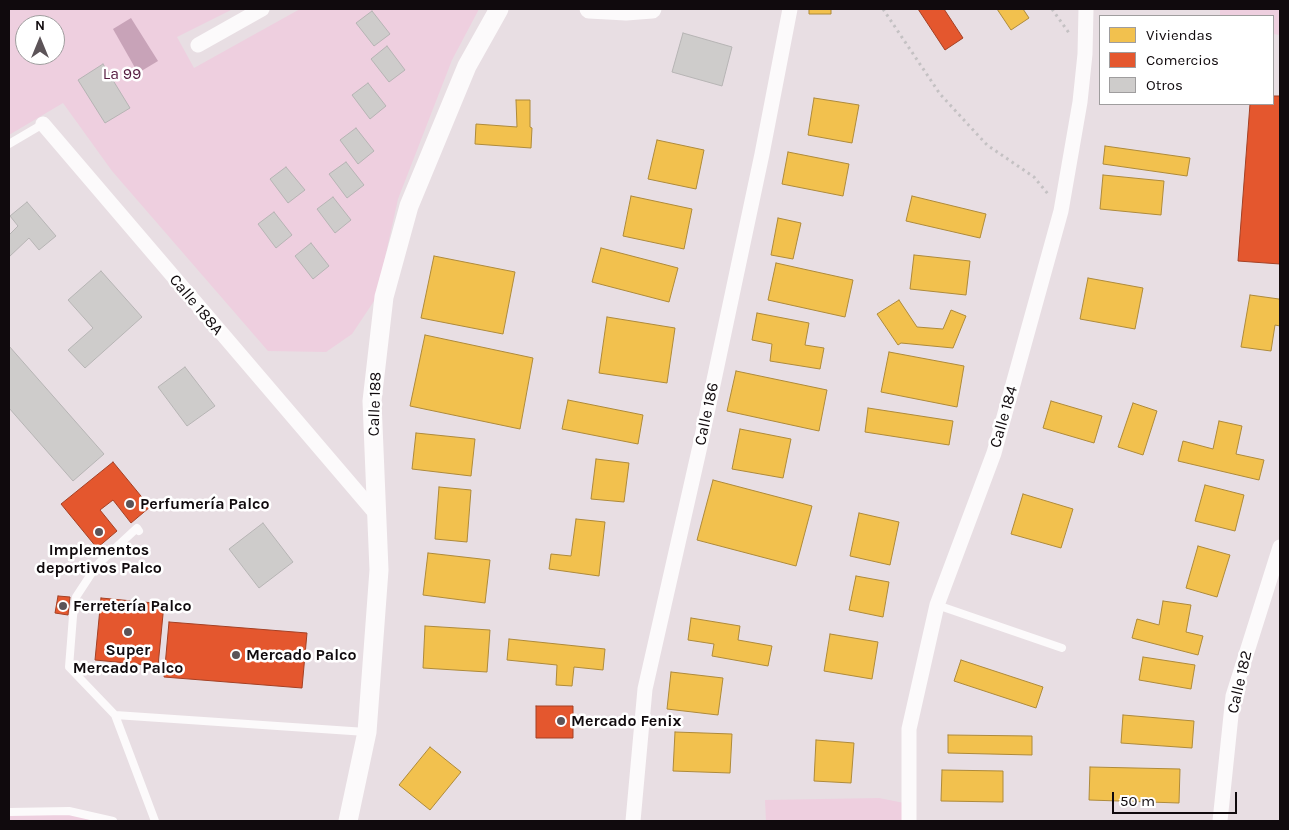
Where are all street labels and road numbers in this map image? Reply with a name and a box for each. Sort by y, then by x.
street label: Calle 188A [165,271,227,339]
street label: Calle 188 [364,371,386,437]
street label: Calle 186 [691,381,723,447]
street label: Calle 184 [986,384,1022,450]
street label: Calle 182 [1223,649,1257,715]

